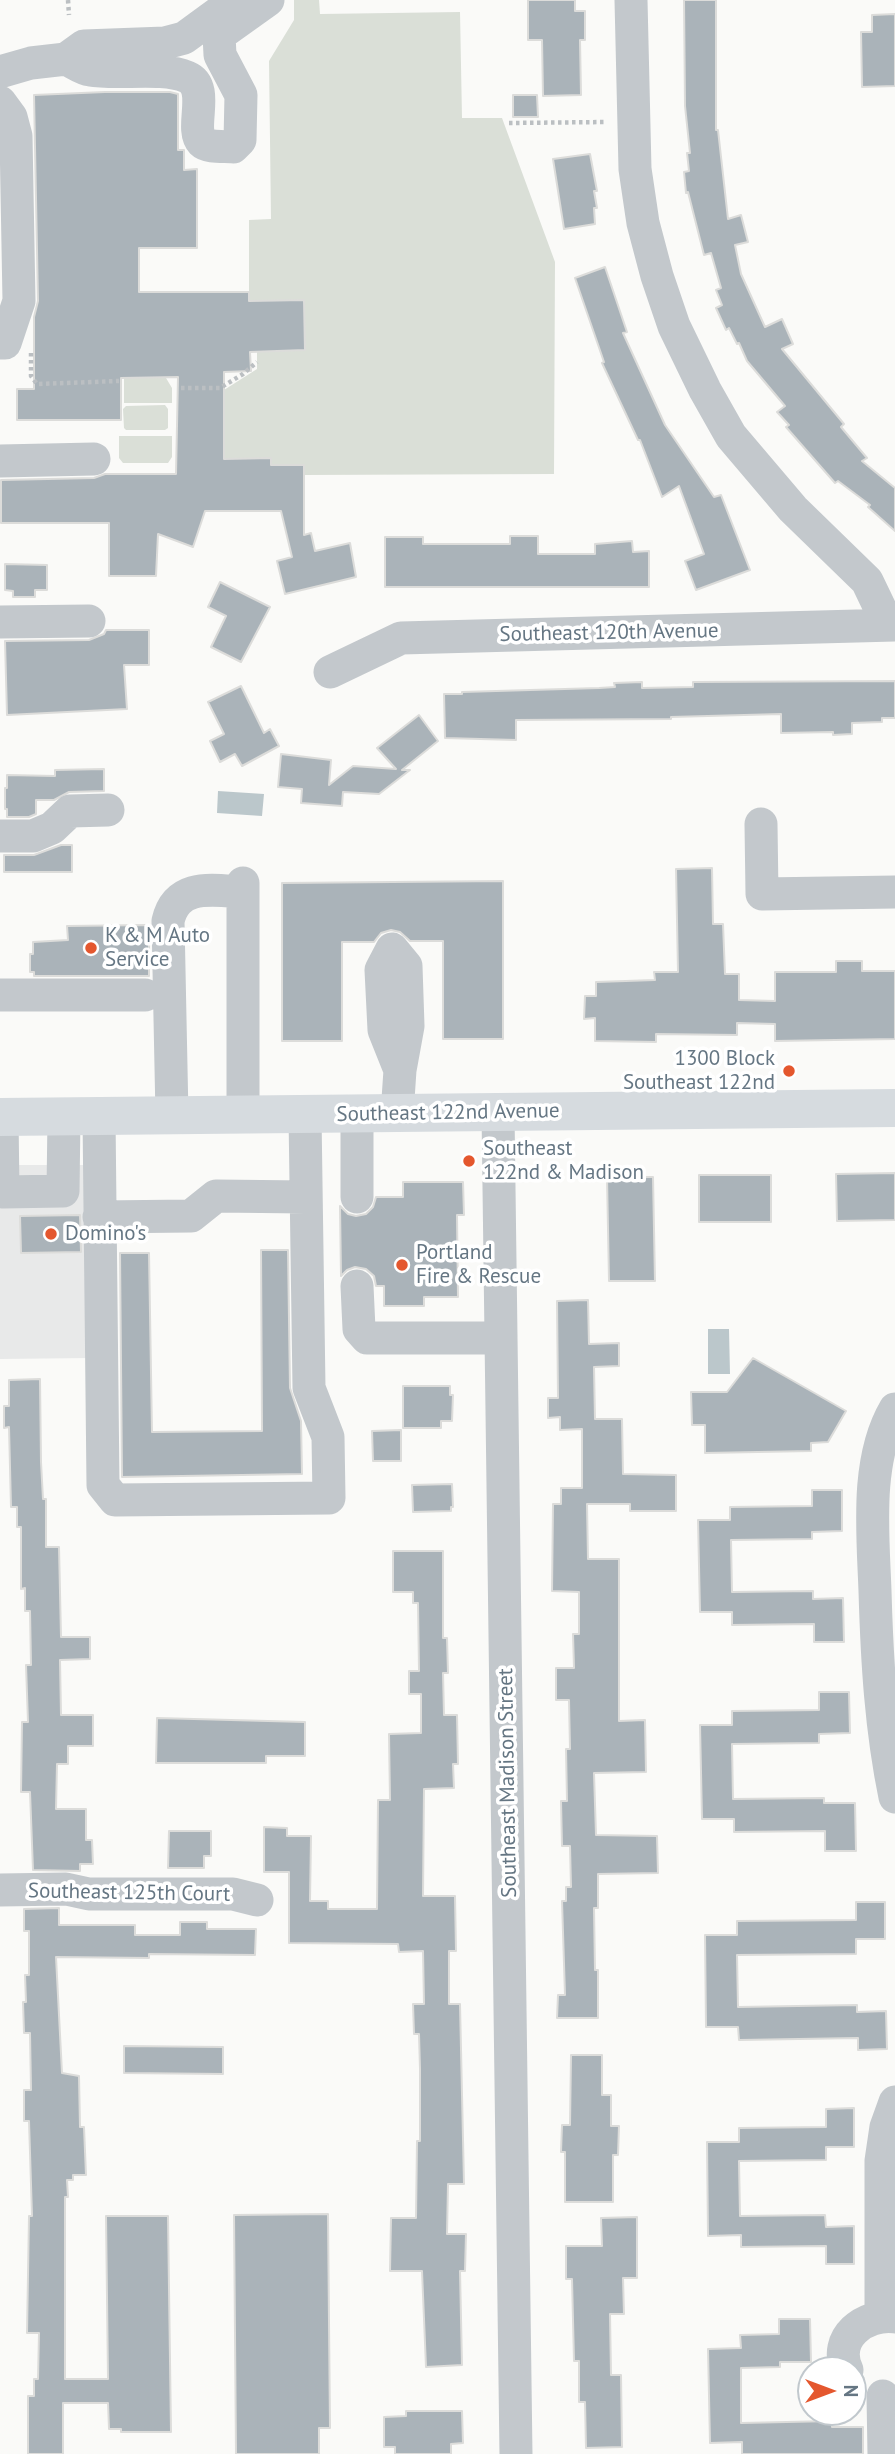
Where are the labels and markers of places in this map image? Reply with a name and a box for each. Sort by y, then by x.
place label: K & M Auto Service [105,923,210,973]
marker: K & M Auto Service [83,940,99,956]
place label: 1300 Block Southeast 122nd [623,1046,775,1096]
marker: 1300 Block Southeast 122nd [781,1063,797,1079]
place label: Southeast 122nd & Madison [483,1136,644,1186]
marker: Southeast 122nd & Madison [461,1153,477,1169]
place label: Domino's [65,1221,146,1247]
marker: Domino's [43,1226,59,1242]
place label: Portland Fire & Rescue [416,1240,541,1290]
marker: Portland Fire & Rescue [394,1257,410,1273]

